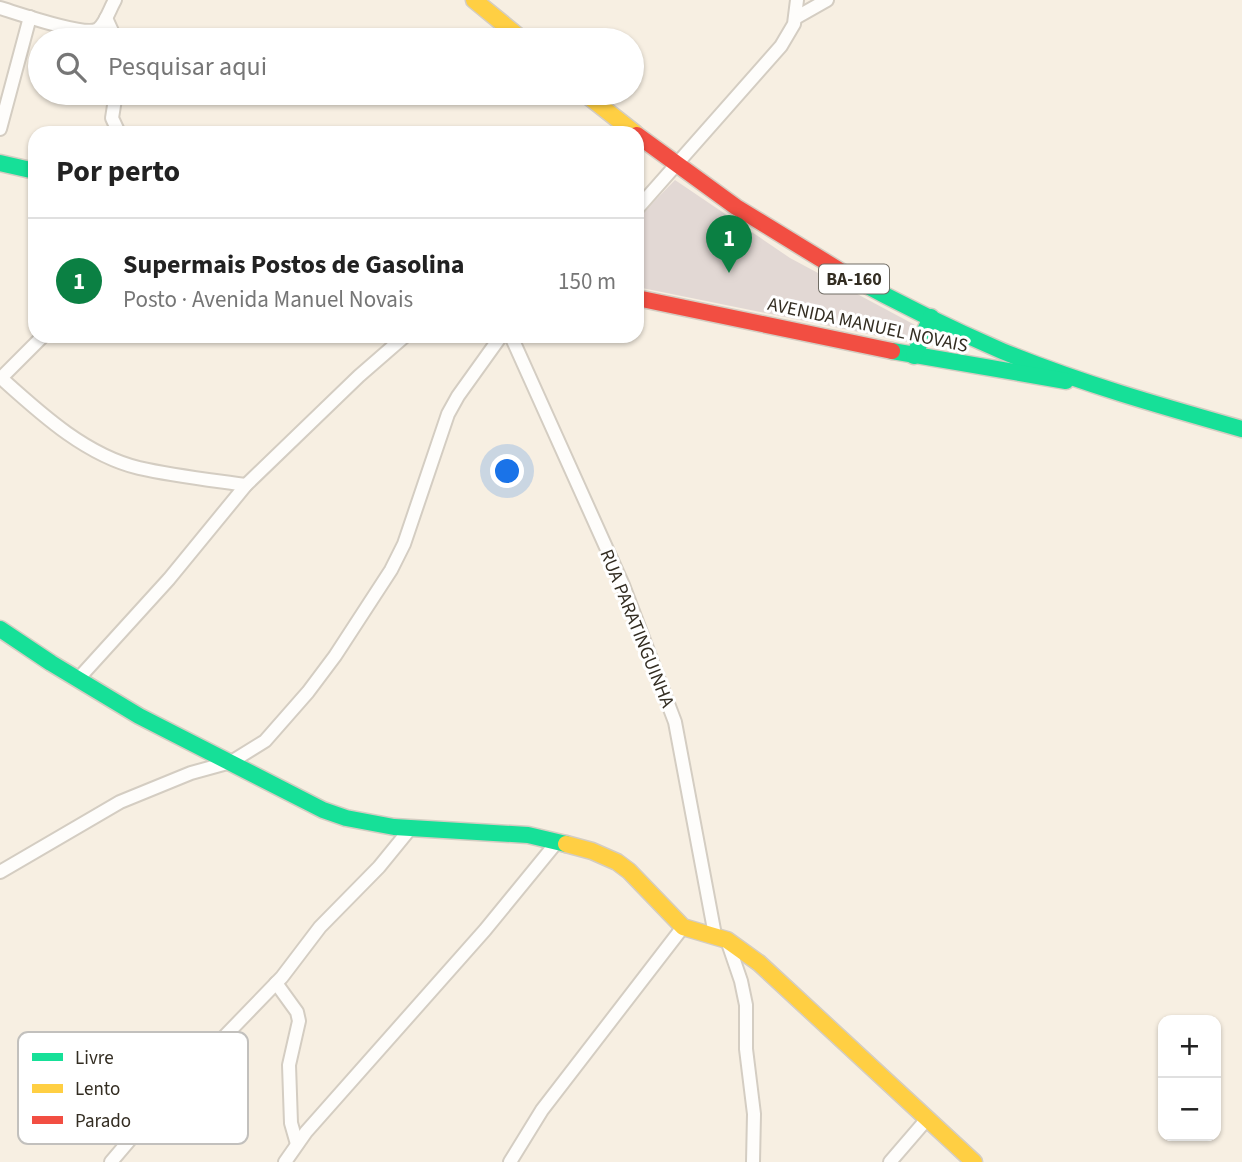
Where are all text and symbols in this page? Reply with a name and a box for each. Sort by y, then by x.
search box [28,28,644,105]
icon: search [52,48,90,86]
text: Pesquisar aqui [108,48,267,85]
text: Por perto [56,150,180,193]
pin: 1 [706,215,752,273]
text: Supermais Postos de Gasolina [123,246,465,283]
road number: BA-160 [819,264,889,293]
text: 1 [73,265,85,298]
text: 150 m [558,265,616,298]
text: Posto · Avenida Manuel Novais [123,283,413,316]
street label: AVENIDA MANUEL NOVAIS [765,291,970,360]
your location [490,454,524,488]
street label: RUA PARATINGUINHA [593,545,681,712]
map controls [1158,1015,1221,1141]
button: + [1158,1015,1221,1078]
legend [18,1032,248,1144]
text: Livre [75,1045,114,1072]
text: Lento [75,1076,120,1103]
button: − [1158,1078,1221,1141]
text: Parado [75,1108,131,1135]

